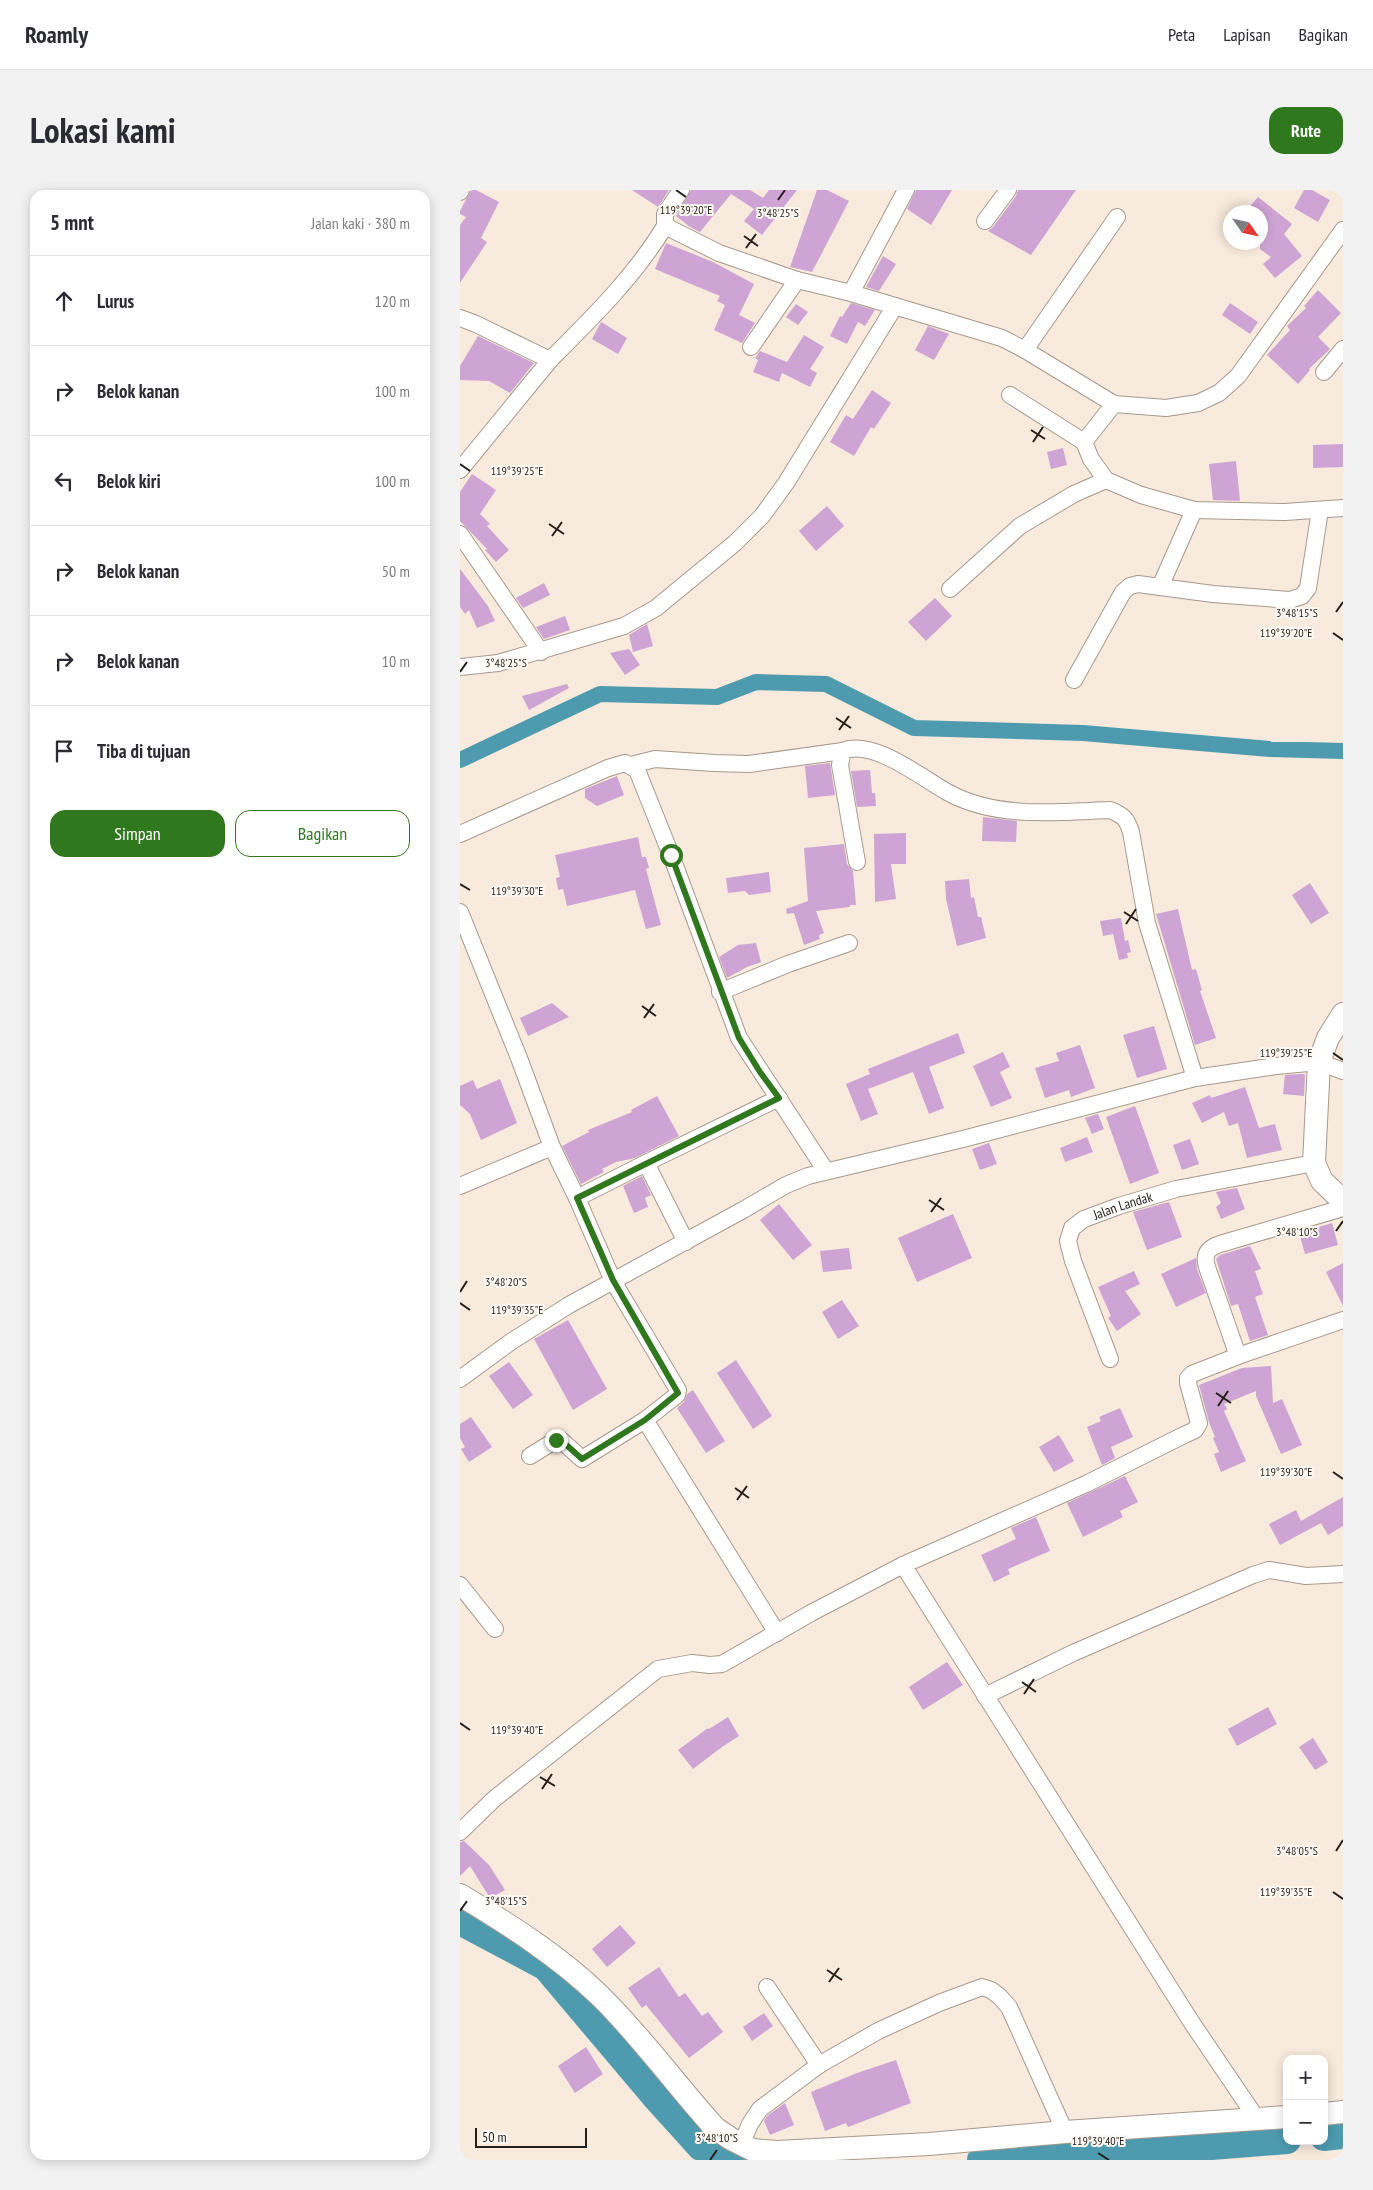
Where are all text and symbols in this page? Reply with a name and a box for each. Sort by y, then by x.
text: Roamly [25,19,88,50]
text: Peta [1168,23,1195,46]
text: Lapisan [1223,23,1271,46]
text: Bagikan [1299,23,1348,46]
text: Lokasi kami [30,107,176,153]
button: Rute [1269,107,1343,154]
text: 119°39'20"E [660,202,712,217]
text: 3°48'25"S [757,205,799,220]
north arrow [1223,205,1268,250]
text: 5 mnt [50,209,94,236]
text: Jalan kaki · 380 m [311,213,410,233]
icon: ahead [50,287,78,315]
text: Lurus [97,289,134,313]
text: 120 m [375,291,410,311]
icon: right [50,377,78,405]
text: Belok kanan [97,379,179,403]
text: 100 m [375,381,410,401]
text: 119°39'25"E [491,463,543,478]
icon: left [50,467,78,495]
text: Belok kiri [97,469,161,493]
text: 100 m [375,471,410,491]
icon: right [50,557,78,585]
text: Belok kanan [97,559,179,583]
text: 50 m [382,561,410,581]
text: 3°48'15"S [1276,605,1318,620]
text: 119°39'20"E [1260,625,1312,640]
icon: right [50,647,78,675]
text: Belok kanan [97,649,179,673]
text: 10 m [382,651,410,671]
text: 3°48'25"S [485,655,527,670]
icon: arrive [50,737,78,765]
text: Tiba di tujuan [97,739,190,763]
button: Simpan [50,810,225,857]
button: Bagikan [235,810,410,857]
route start [660,844,683,867]
text: 119°39'30"E [491,883,543,898]
text: 119°39'25"E [1260,1045,1312,1060]
street label: Jalan Landak [1090,1187,1155,1224]
text: 3°48'10"S [1276,1224,1318,1239]
text: 3°48'20"S [485,1274,527,1289]
text: 119°39'35"E [491,1302,543,1317]
route end [545,1429,568,1452]
text: 119°39'30"E [1260,1464,1312,1479]
text: 119°39'40"E [491,1722,543,1737]
text: 3°48'05"S [1276,1843,1318,1858]
text: 119°39'35"E [1260,1884,1312,1899]
text: 3°48'15"S [485,1893,527,1908]
map controls [1283,2055,1328,2145]
button: + [1283,2055,1328,2100]
button: − [1283,2100,1328,2145]
scale bar [475,2125,588,2148]
text: 50 m [482,2128,507,2146]
text: 3°48'10"S [696,2130,738,2145]
text: 119°39'40"E [1072,2133,1124,2148]

